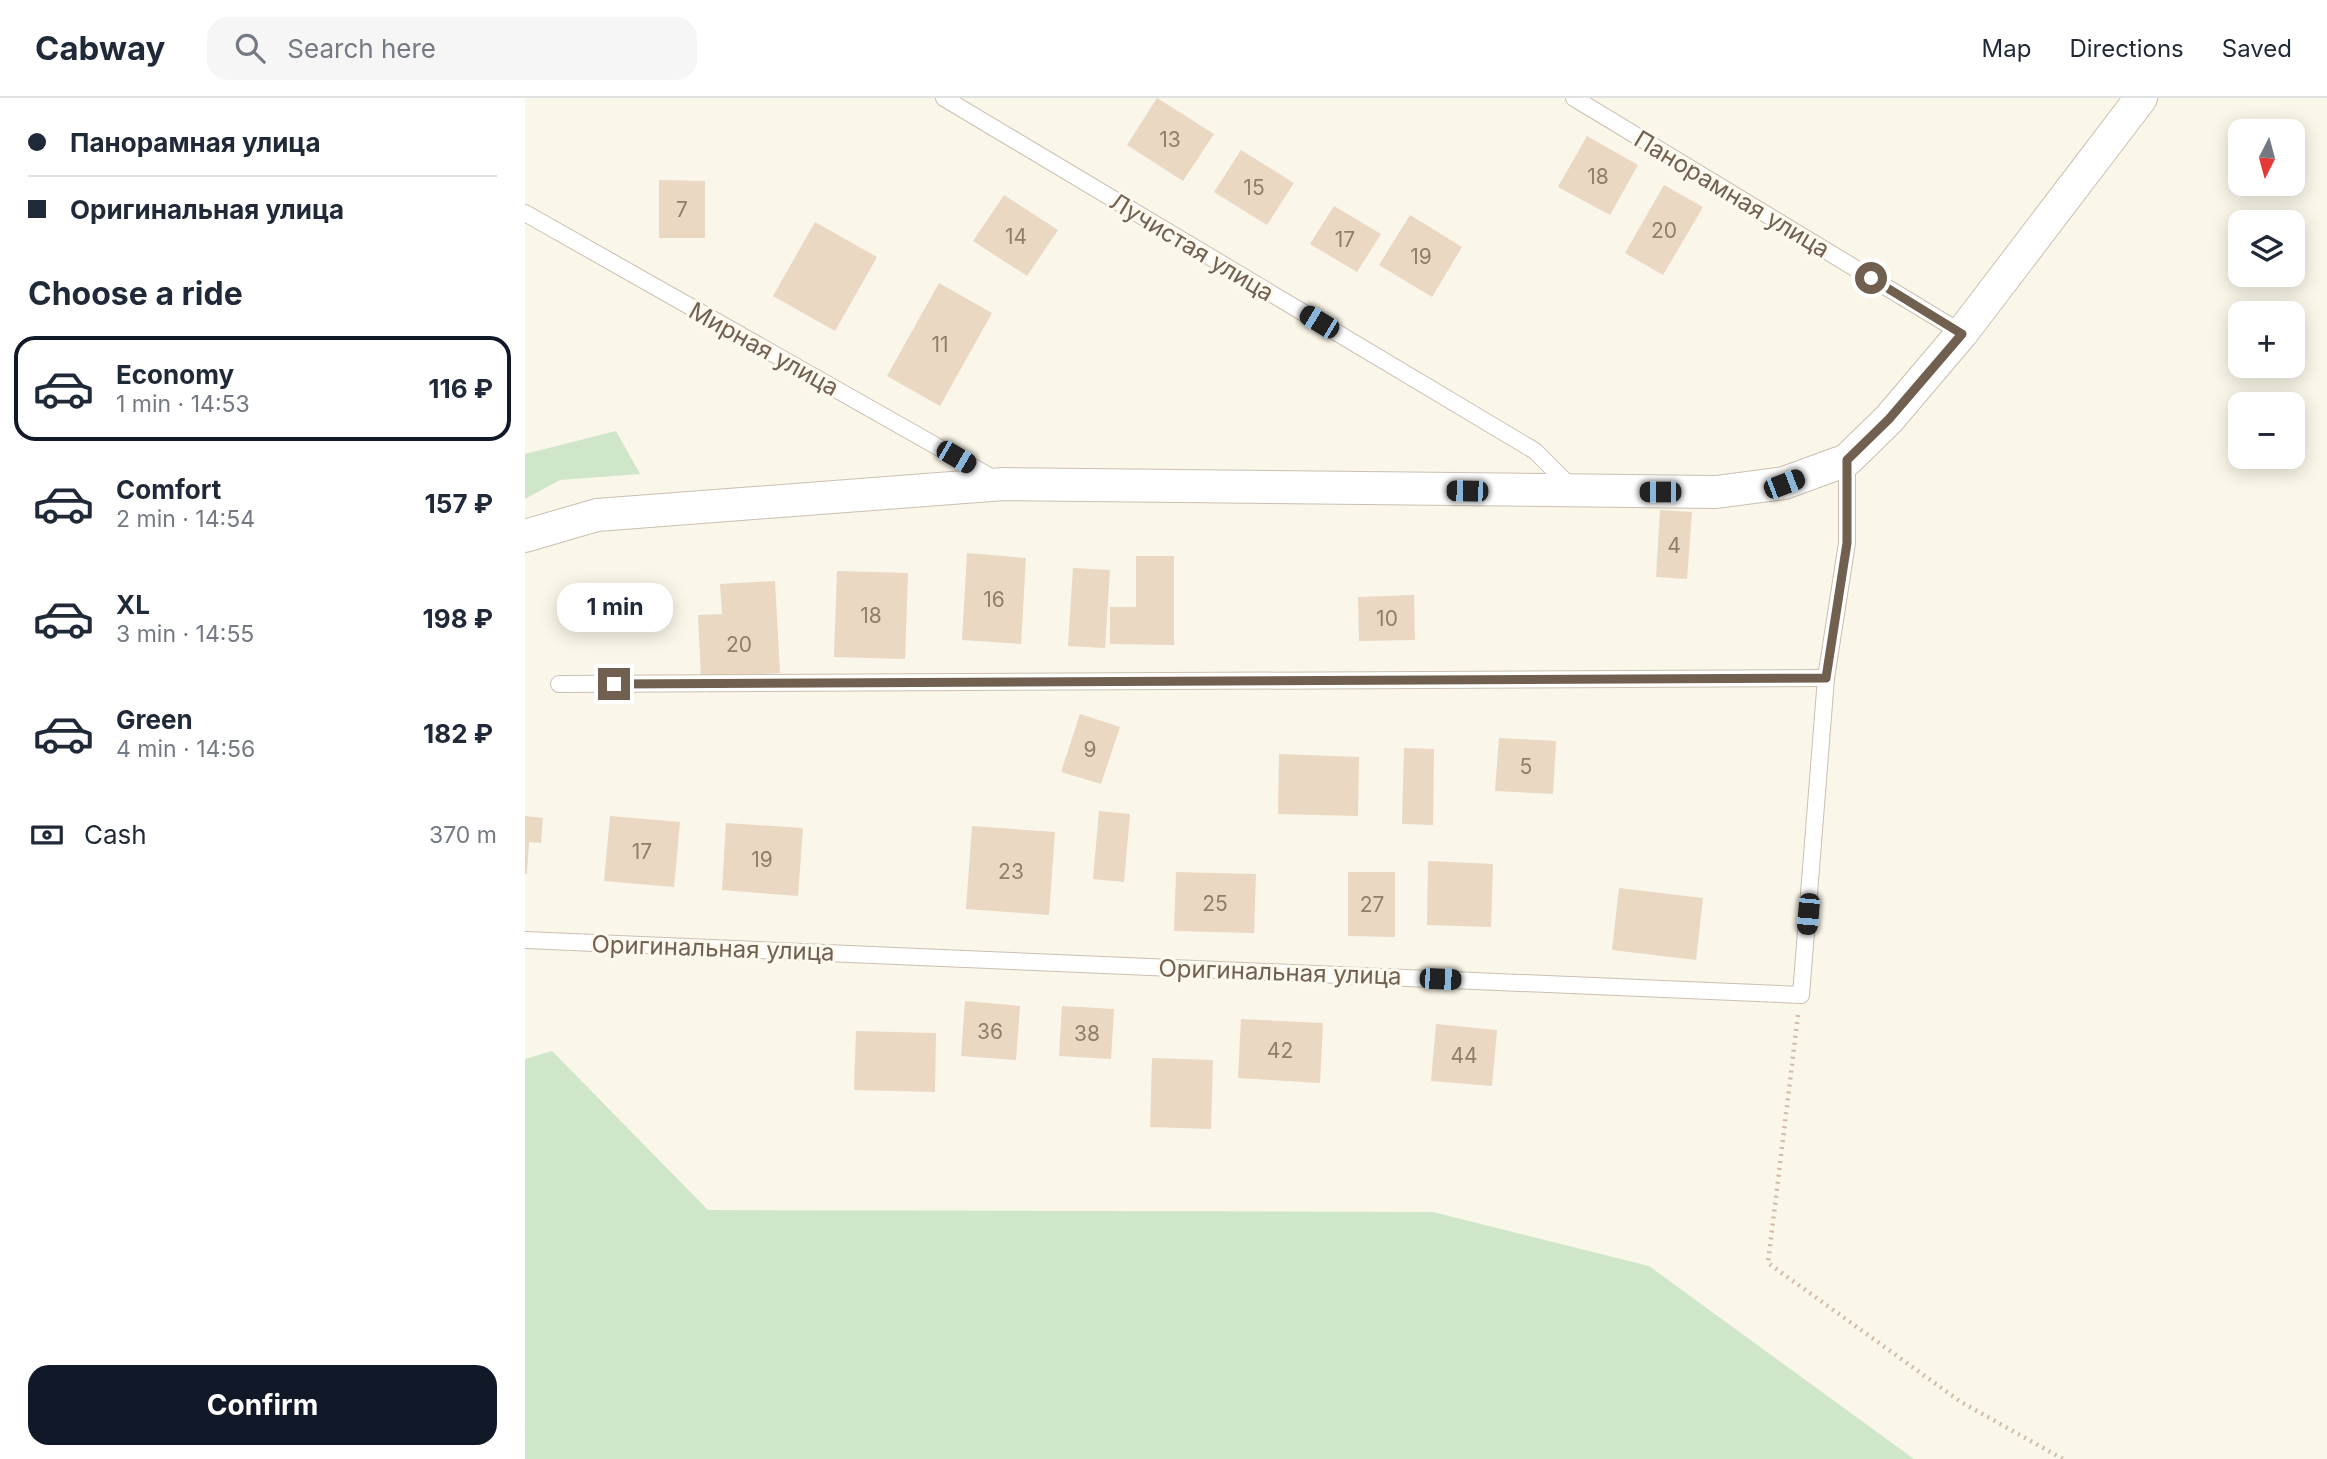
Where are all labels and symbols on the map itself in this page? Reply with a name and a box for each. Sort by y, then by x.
north arrow [2228,119,2305,196]
street label: Панорамная улица [1629,124,1835,264]
house number: 13 [1159,127,1181,152]
house number: 18 [1587,164,1609,189]
house number: 15 [1243,175,1265,200]
street label: Лучистая улица [1105,187,1279,307]
house number: 7 [676,197,688,222]
house number: 20 [1651,218,1677,243]
house number: 14 [1005,224,1027,249]
house number: 17 [1335,227,1355,252]
house number: 19 [1410,244,1432,269]
route start [1855,262,1887,294]
street label: Мирная улица [684,296,844,402]
car [1296,302,1343,342]
house number: 11 [931,332,949,357]
car [933,437,980,477]
car [1761,467,1808,501]
car [1446,480,1489,502]
car [1640,482,1682,503]
house number: 4 [1667,533,1681,558]
callout: 1 min [556,582,672,632]
house number: 16 [983,587,1005,612]
house number: 18 [860,603,882,628]
house number: 10 [1376,606,1398,631]
house number: 20 [726,632,752,657]
route end [598,668,630,700]
house number: 9 [1083,737,1097,762]
house number: 5 [1520,754,1532,779]
house number: 17 [632,839,652,864]
house number: 19 [751,847,773,872]
house number: 23 [998,859,1024,884]
house number: 25 [1202,891,1228,916]
house number: 27 [1360,892,1384,917]
car [1796,892,1821,936]
street label: Оригинальная улица [591,929,835,967]
street label: Оригинальная улица [1158,953,1402,991]
car [1419,968,1462,990]
house number: 36 [977,1019,1003,1044]
house number: 38 [1074,1021,1100,1046]
house number: 42 [1267,1038,1293,1063]
house number: 44 [1450,1043,1478,1068]

